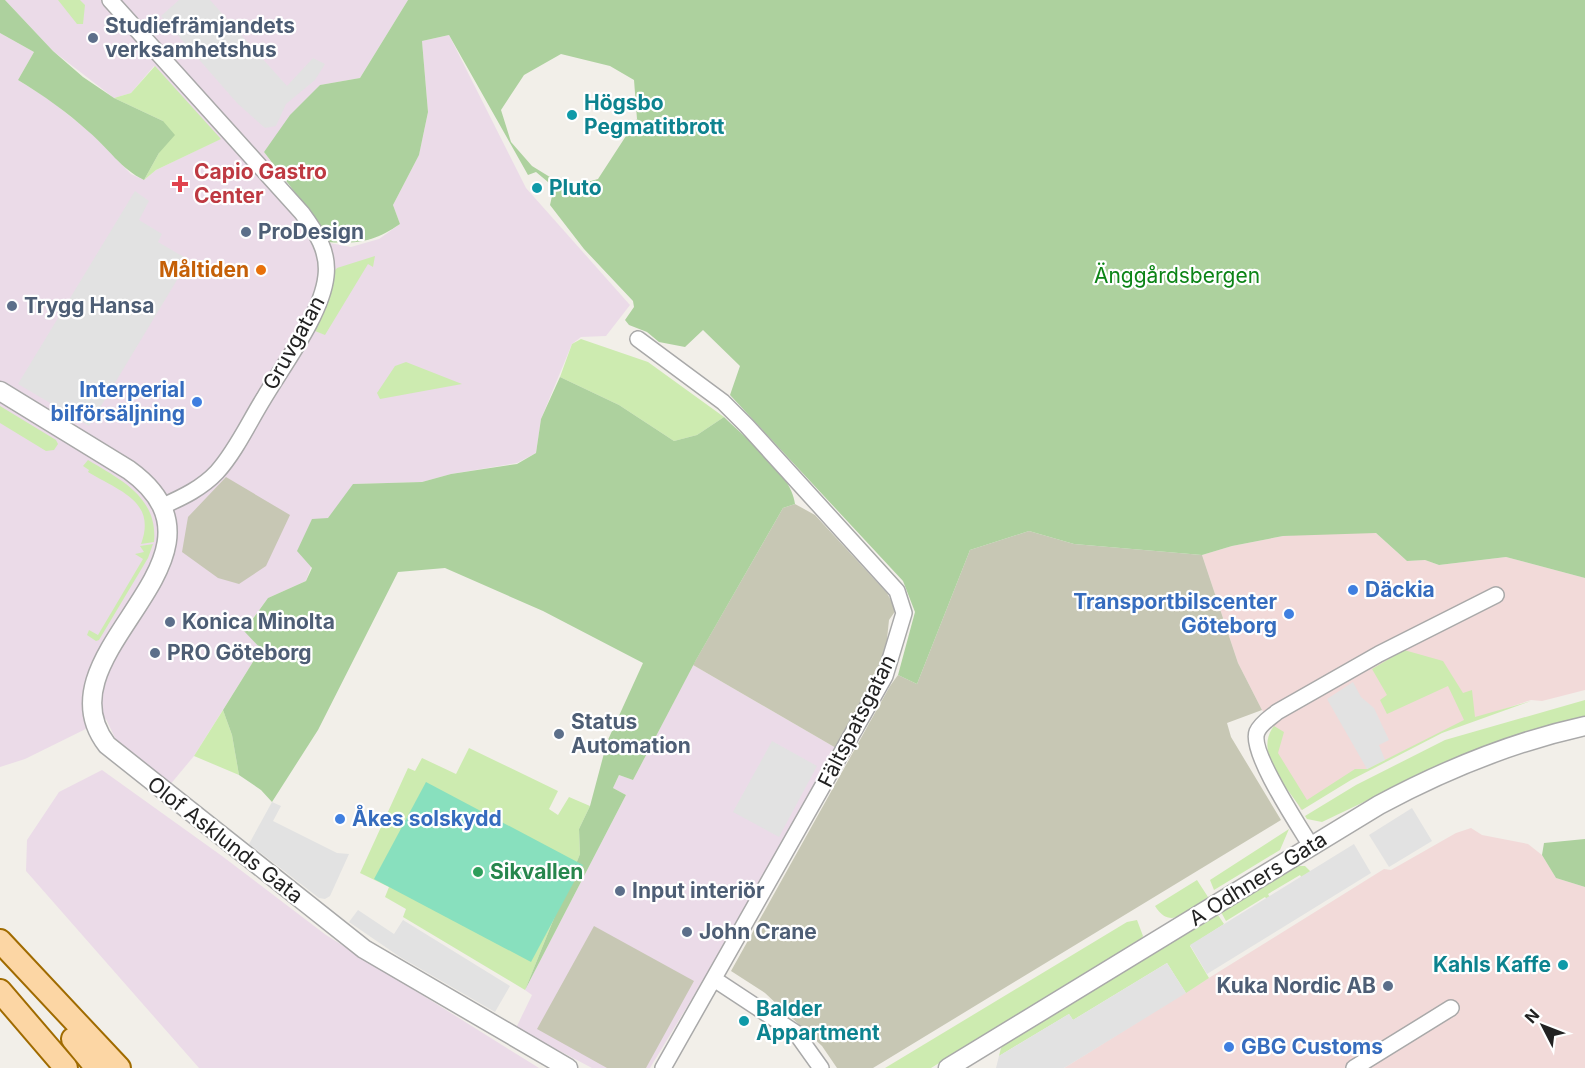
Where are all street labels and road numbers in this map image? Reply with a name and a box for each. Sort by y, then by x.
street label: Gruvgatan [258,292,330,394]
street label: Fältspatsgatan [812,650,901,791]
street label: Olof Asklunds Gata [143,771,308,908]
street label: A Odhners Gata [1184,826,1331,931]

